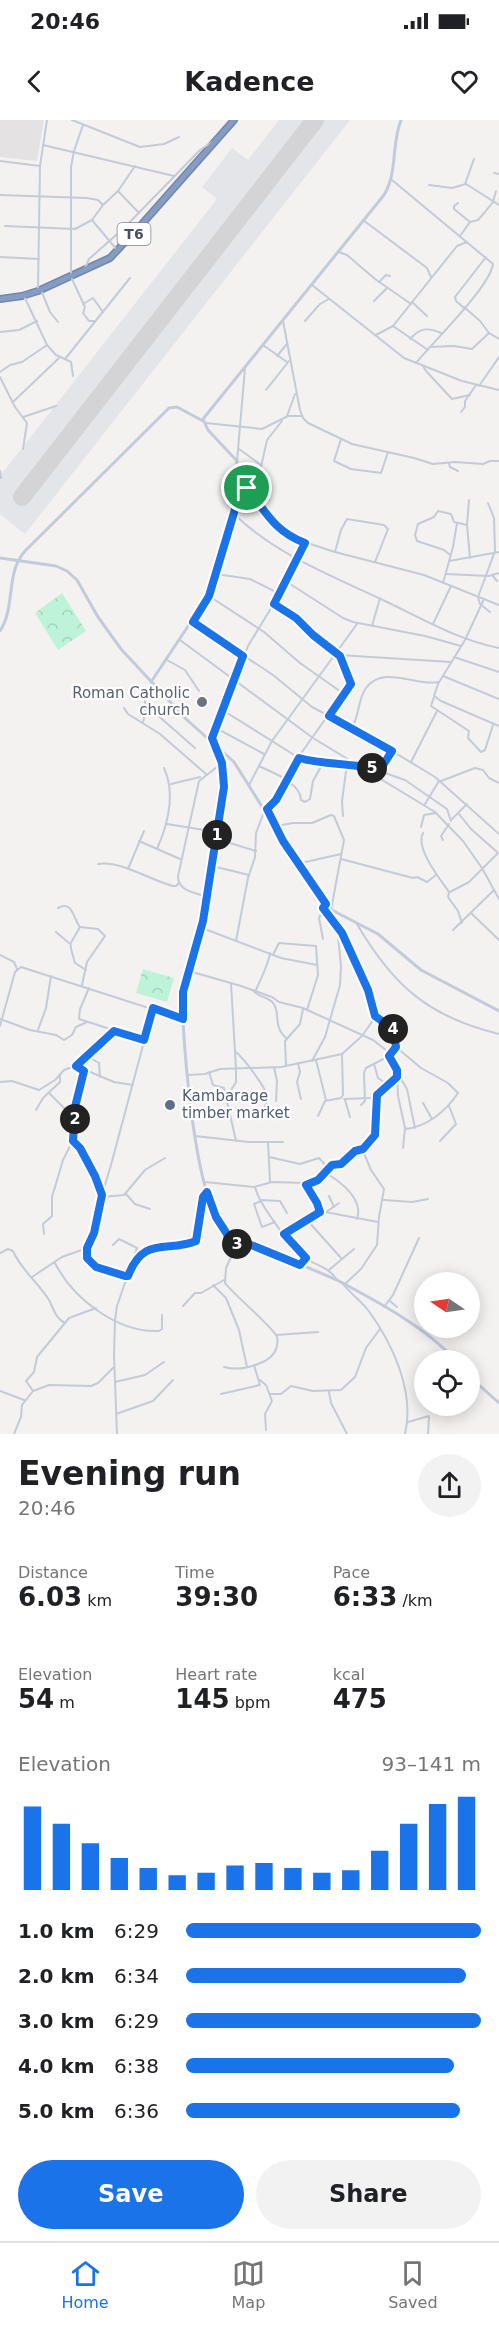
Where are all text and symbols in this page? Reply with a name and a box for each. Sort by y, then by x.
text: 20:46 [30,9,100,34]
icon: back [18,65,51,98]
icon: heart [448,65,481,98]
text: Kadence [184,66,315,97]
road number: T6 [118,223,150,245]
pin [221,462,272,513]
icon: arrive [230,471,263,504]
place label: Roman Catholic church [72,684,190,719]
marker: Roman Catholic church [195,695,209,709]
pin: 5 [357,753,387,783]
text: 5 [366,758,378,777]
pin: 1 [202,820,232,850]
text: 1 [211,825,223,844]
pin: 4 [378,1014,408,1044]
text: 4 [387,1019,399,1038]
place label: Kambarage timber market [182,1087,290,1122]
marker: Kambarage timber market [163,1098,177,1112]
pin: 2 [60,1104,90,1134]
text: 2 [69,1109,81,1128]
pin: 3 [222,1229,252,1259]
text: 3 [231,1234,243,1253]
north arrow [414,1272,480,1338]
map controls [414,1272,480,1416]
button: locate [414,1350,480,1416]
text: Evening run [18,1454,241,1493]
button: share [418,1454,481,1517]
text: 20:46 [18,1496,76,1520]
text: Distance [18,1563,88,1582]
text: Time [175,1563,214,1582]
text: Pace [333,1563,370,1582]
text: 6.03 [18,1582,82,1612]
text: 39:30 [175,1582,258,1612]
text: 6:33 [333,1582,397,1612]
text: km [82,1591,112,1610]
text: /km [397,1591,433,1610]
text: Elevation [18,1665,92,1684]
text: Heart rate [175,1665,257,1684]
text: kcal [333,1665,365,1684]
text: 54 [18,1684,54,1714]
text: 145 [175,1684,230,1714]
text: 475 [333,1684,387,1714]
text: m [54,1693,75,1712]
text: bpm [230,1693,271,1712]
text: Elevation [18,1752,111,1776]
text: 93–141 m [382,1752,481,1776]
text: 1.0 km [18,1919,95,1943]
text: 6:29 [114,1919,159,1943]
text: 2.0 km [18,1964,95,1988]
text: 6:34 [114,1964,159,1988]
text: 3.0 km [18,2009,95,2033]
text: 6:29 [114,2009,159,2033]
text: 4.0 km [18,2054,95,2078]
text: 6:38 [114,2054,159,2078]
text: 5.0 km [18,2099,95,2123]
text: 6:36 [114,2099,159,2123]
button: Save [18,2160,244,2229]
button: Share [256,2160,481,2229]
tab: Home [61,2257,109,2312]
tab: Map [232,2257,265,2312]
tab: Saved [388,2257,438,2312]

